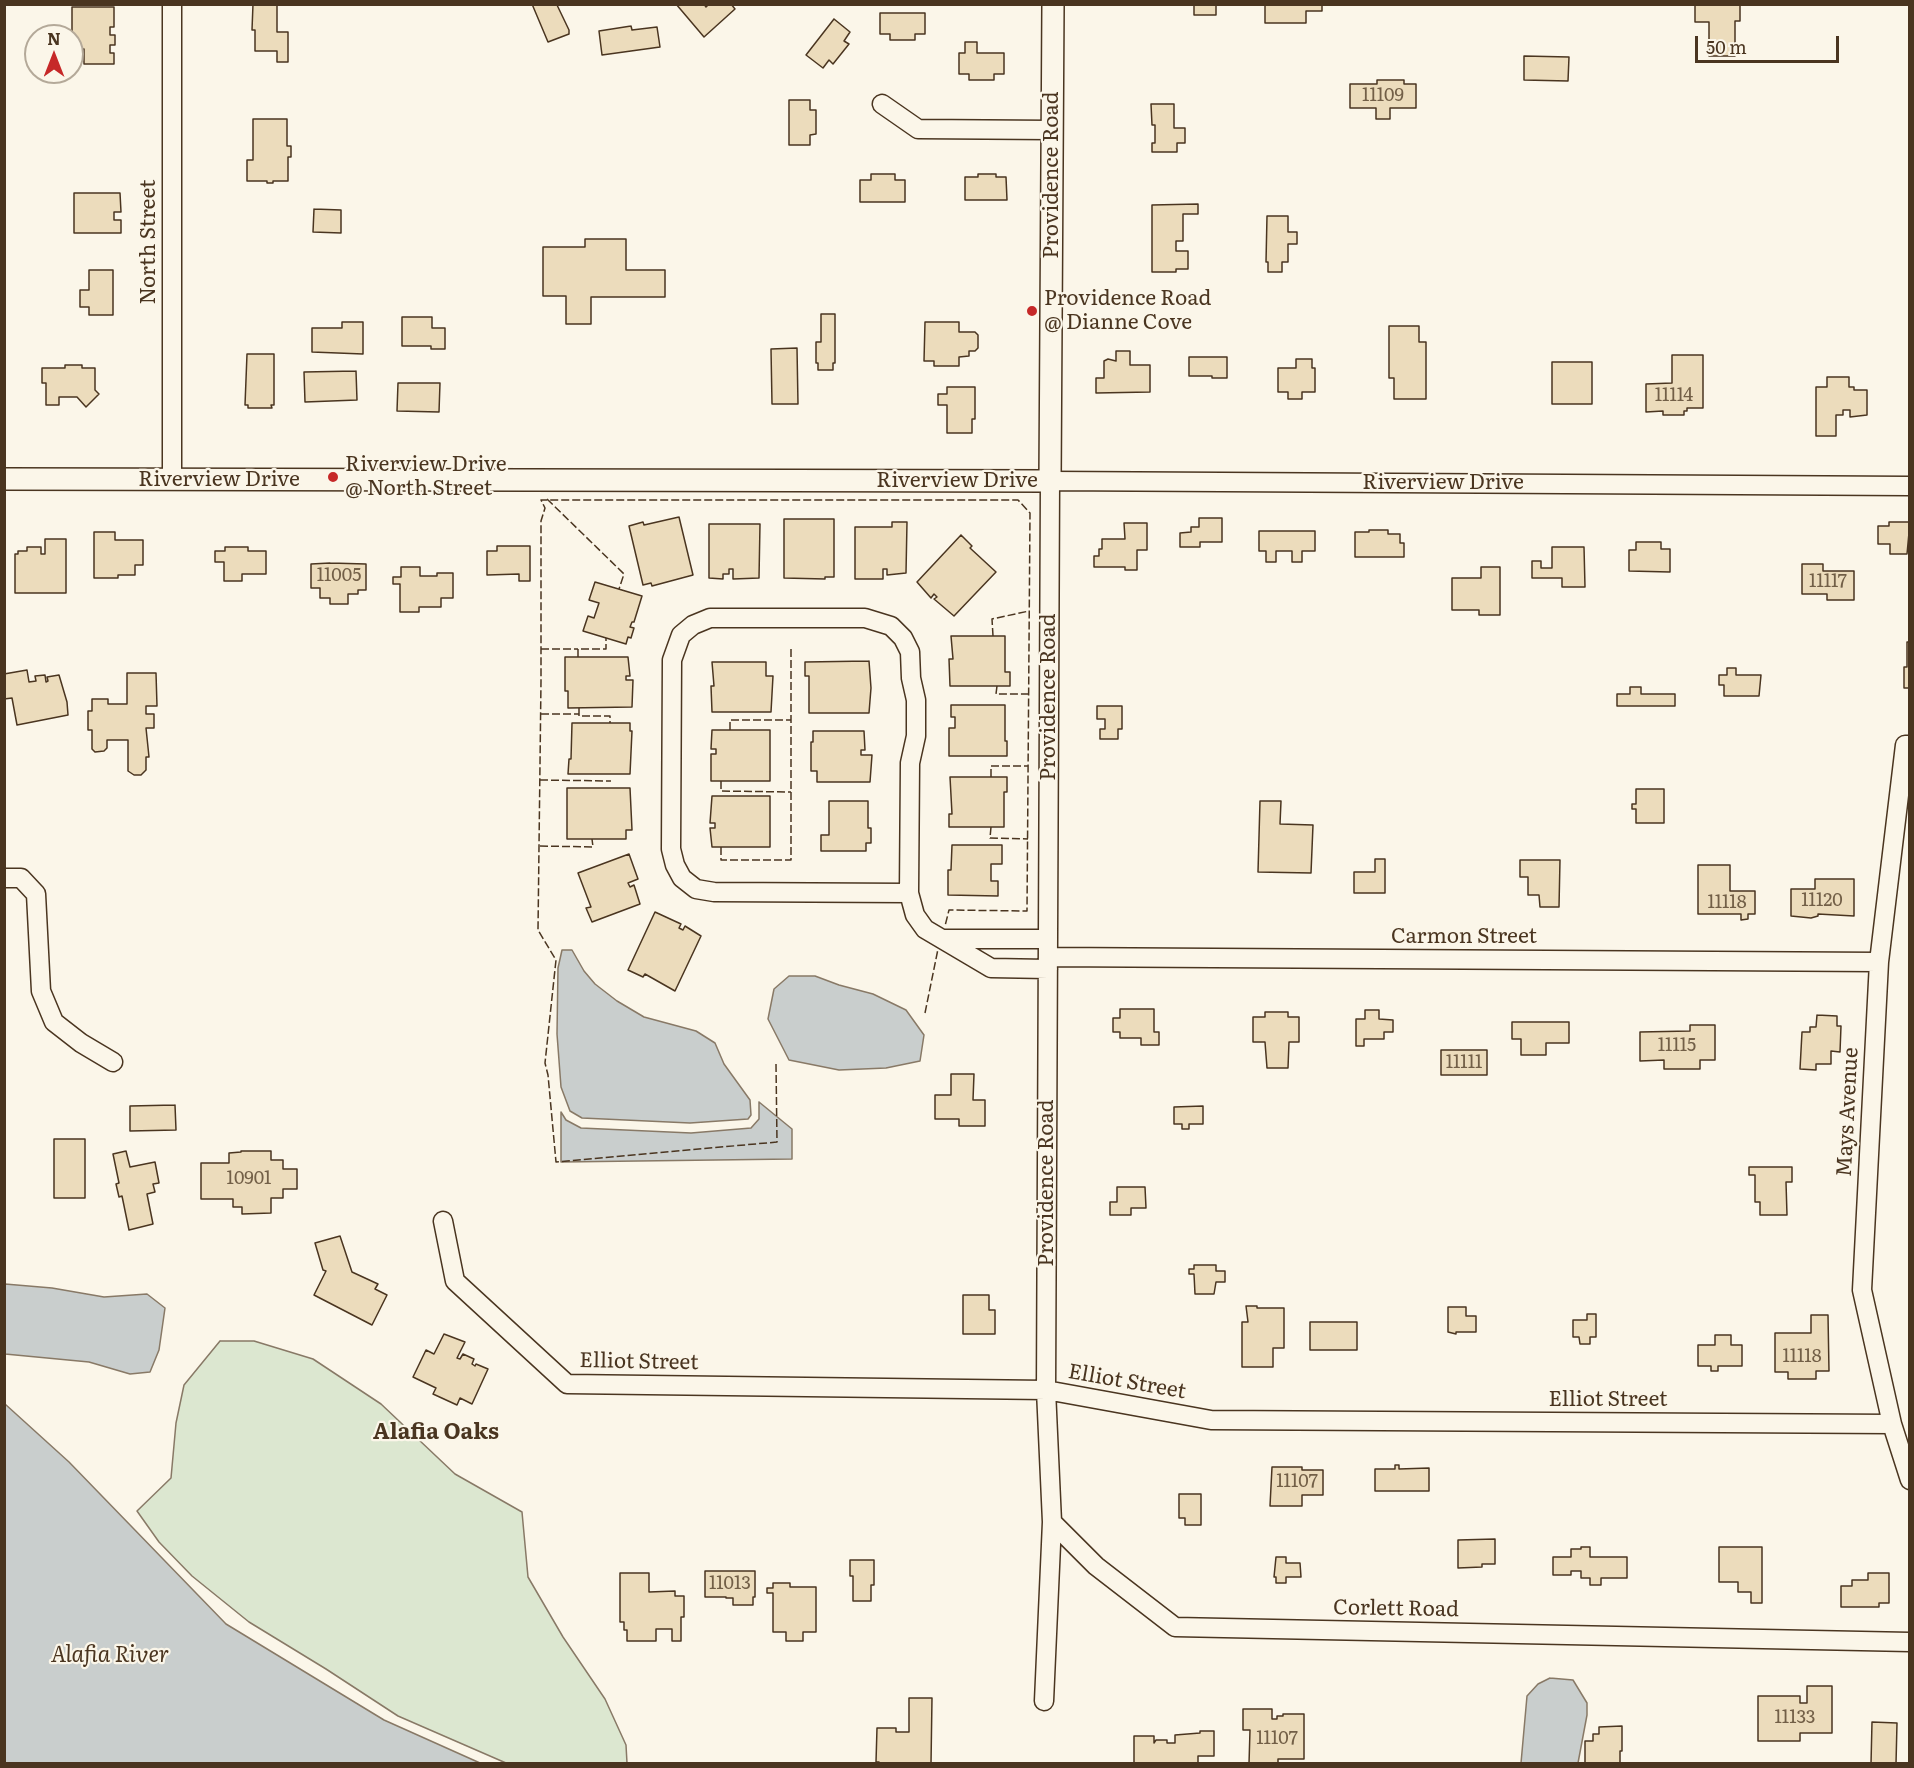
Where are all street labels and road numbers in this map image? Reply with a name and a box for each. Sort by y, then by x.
street label: Providence Road [1039,91,1065,259]
street label: North Street [136,179,162,305]
street label: Riverview Drive [138,467,300,493]
street label: Riverview Drive [876,468,1038,494]
street label: Riverview Drive [1362,470,1524,496]
street label: Providence Road [1036,613,1062,781]
street label: Carmon Street [1391,924,1537,950]
street label: Mays Avenue [1832,1047,1864,1177]
street label: Providence Road [1034,1099,1060,1267]
street label: Elliot Street [579,1348,699,1376]
street label: Elliot Street [1066,1359,1188,1405]
street label: Elliot Street [1548,1387,1668,1413]
street label: Corlett Road [1333,1595,1459,1623]

